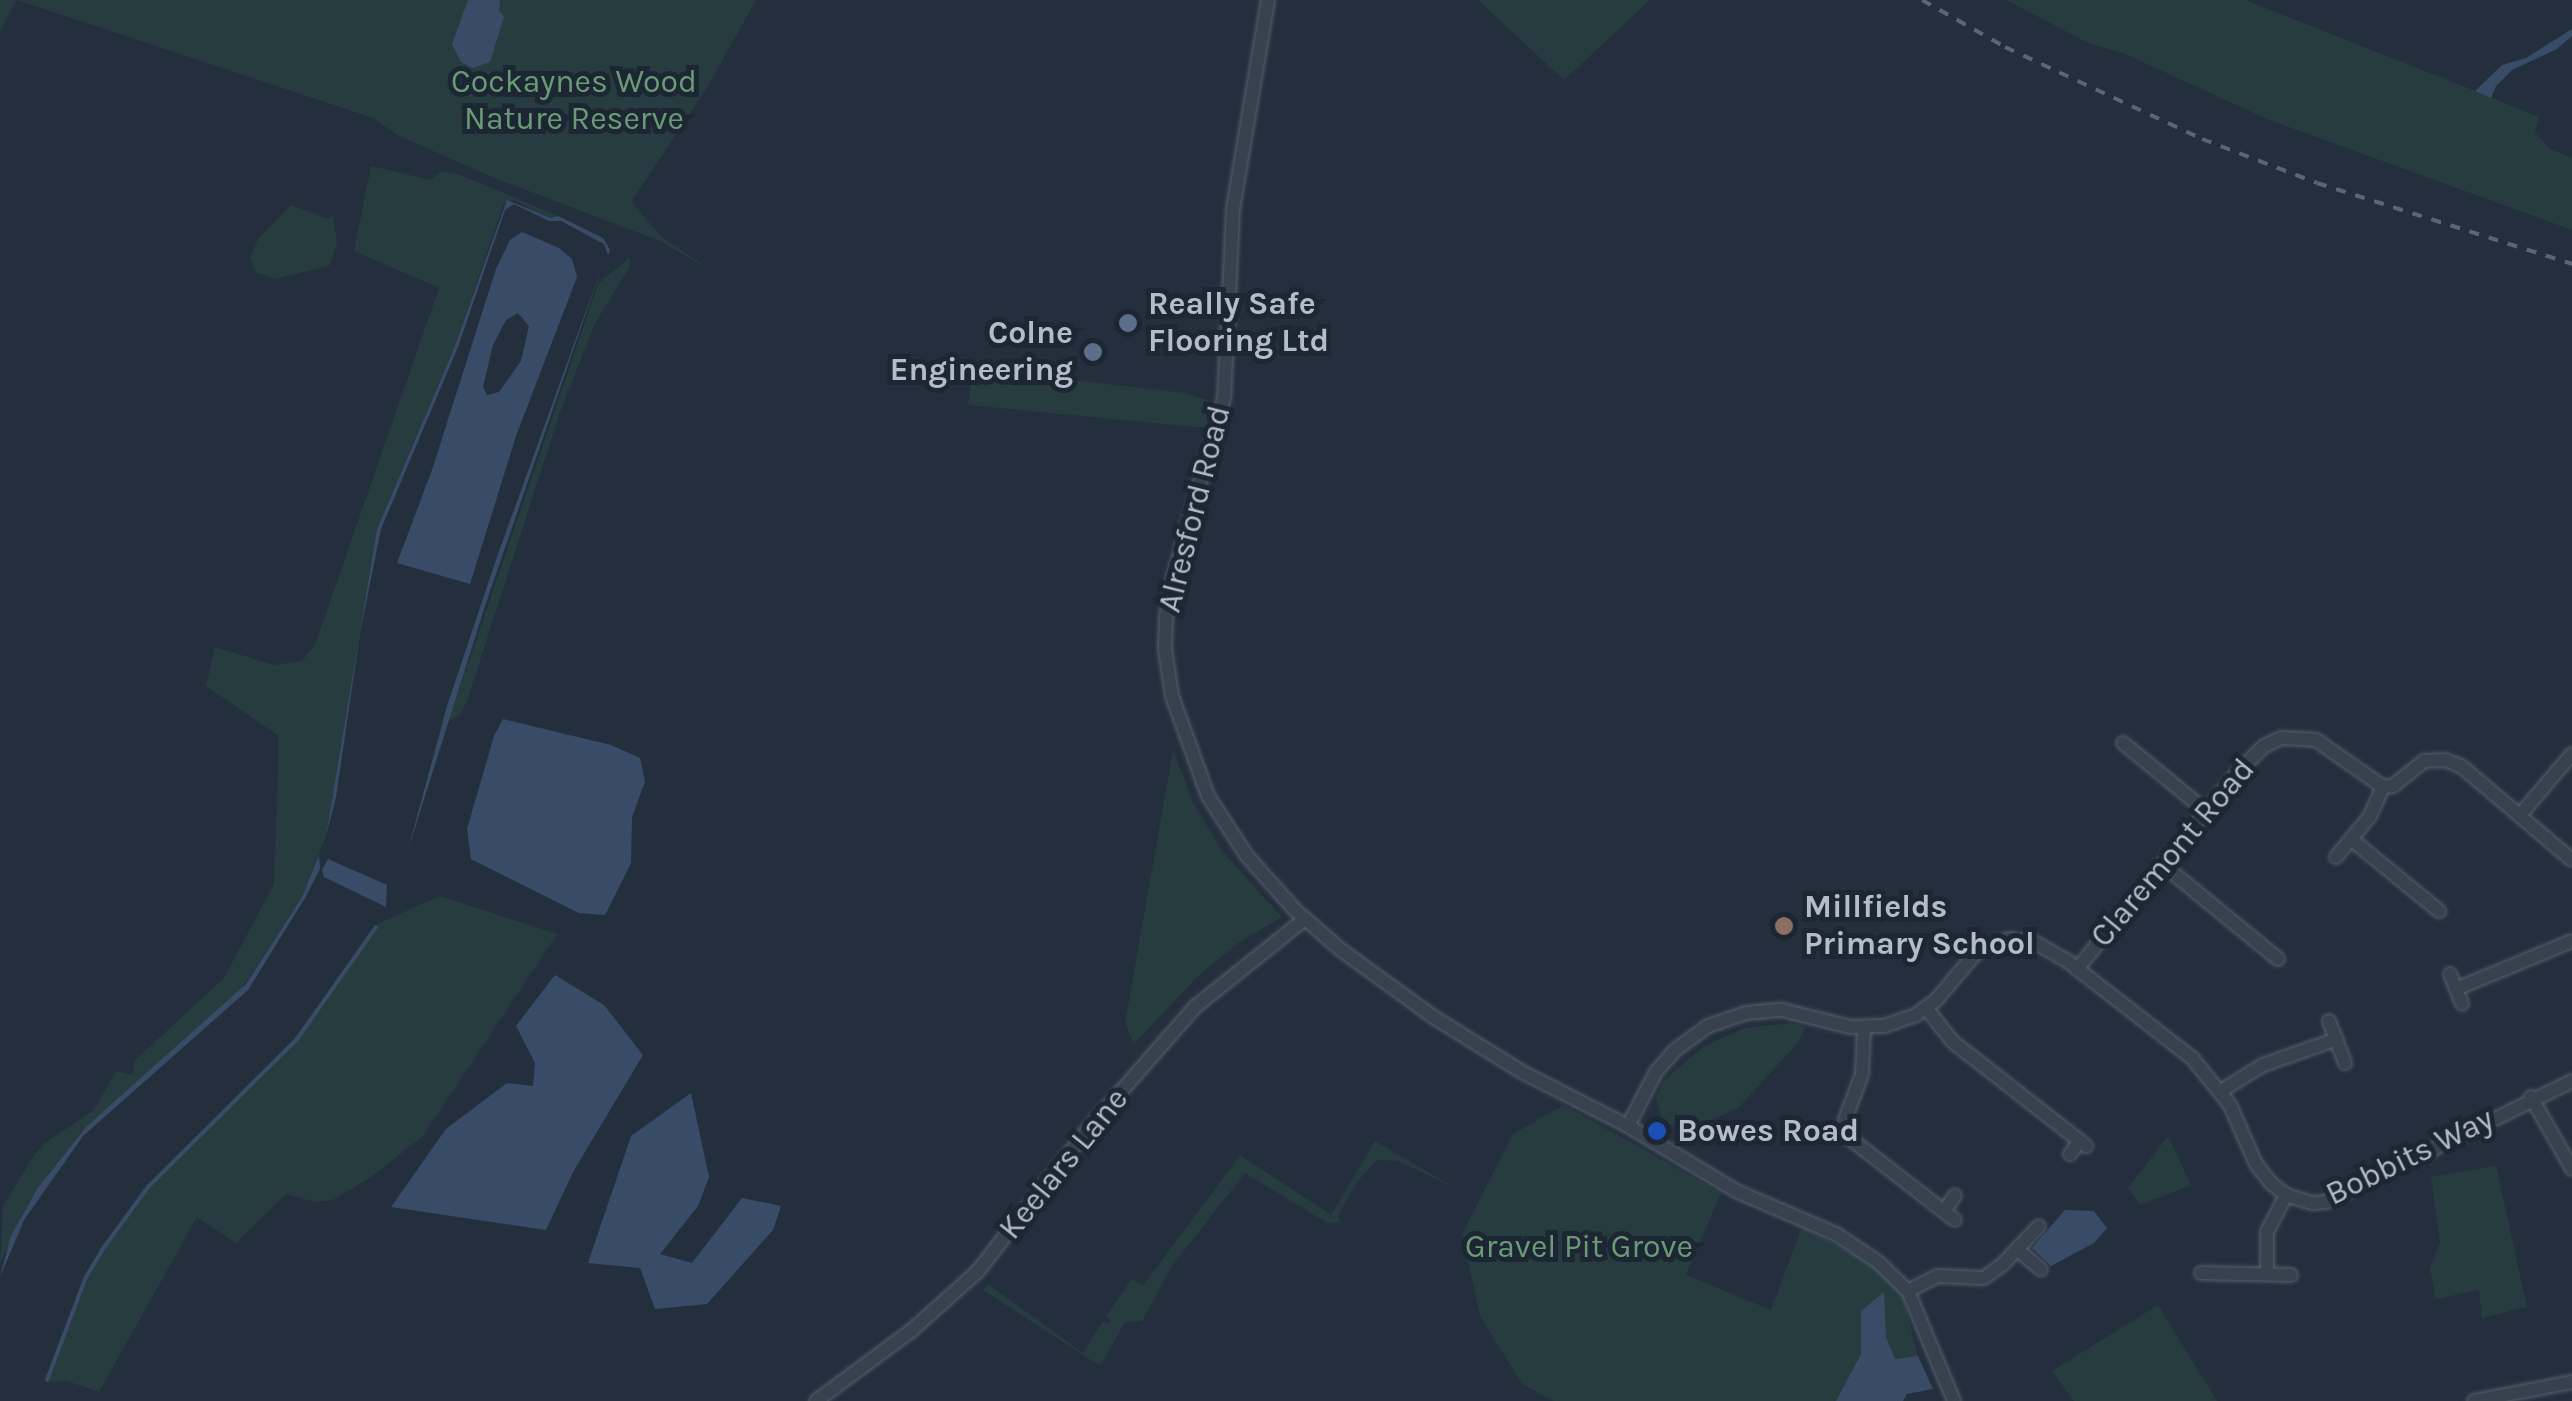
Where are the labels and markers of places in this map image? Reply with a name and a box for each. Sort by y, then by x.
place label: Really Safe Flooring Ltd [1148,286,1329,361]
marker: Really Safe Flooring Ltd [1117,312,1139,334]
place label: Colne Engineering [890,315,1073,390]
marker: Colne Engineering [1082,341,1104,363]
place label: Millfields Primary School [1804,889,2035,964]
marker: Millfields Primary School [1773,915,1795,937]
place label: Bowes Road [1677,1112,1859,1150]
marker: Bowes Road [1646,1120,1668,1142]

